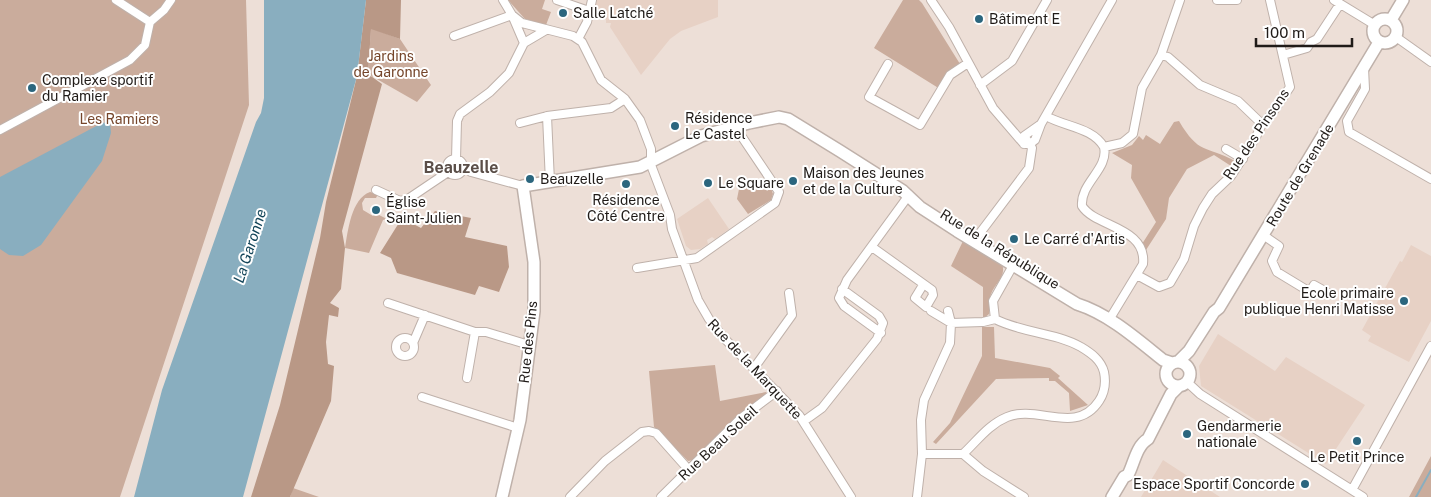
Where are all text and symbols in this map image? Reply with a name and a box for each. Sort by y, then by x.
place label: Salle Latché [573,5,653,21]
marker: Salle Latché [557,7,569,19]
place label: Bâtiment E [989,11,1060,27]
marker: Bâtiment E [973,13,985,25]
scale bar [1256,15,1352,47]
text: 100 m [1264,24,1305,41]
park label: Jardins de Garonne [354,48,429,80]
place label: Complexe sportif du Ramier [42,72,154,104]
marker: Complexe sportif du Ramier [26,82,38,94]
street label: Rue des Pinsons [1220,86,1292,182]
place label: Résidence Le Castel [685,110,753,142]
park label: Les Ramiers [79,111,159,127]
marker: Résidence Le Castel [669,120,681,132]
street label: Route de Grenade [1263,121,1337,229]
district label: Beauzelle [424,158,498,177]
place label: Maison des Jeunes et de la Culture [803,165,924,197]
place label: Beauzelle [540,171,604,187]
marker: Beauzelle [524,173,536,185]
place label: Le Square [718,175,784,191]
marker: Maison des Jeunes et de la Culture [787,175,799,187]
marker: Le Square [702,177,714,189]
marker: Résidence Côté Centre [620,178,632,190]
place label: Résidence Côté Centre [587,192,665,224]
place label: Église Saint-Julien [386,193,462,226]
marker: Église Saint-Julien [370,204,382,216]
street label: Rue de la République [937,206,1063,292]
water label: La Garonne [230,207,269,285]
place label: Le Carré d'Artis [1024,231,1125,247]
marker: Le Carré d'Artis [1008,233,1020,245]
place label: Ecole primaire publique Henri Matisse [1244,285,1394,317]
marker: Ecole primaire publique Henri Matisse [1398,295,1410,307]
street label: Rue des Pins [516,300,540,384]
street label: Rue de la Marquette [705,316,806,422]
street label: Rue Beau Soleil [675,402,761,484]
place label: Gendarmerie nationale [1197,418,1282,450]
marker: Gendarmerie nationale [1181,428,1193,440]
marker: Le Petit Prince [1351,435,1363,447]
place label: Le Petit Prince [1310,449,1404,465]
place label: Espace Sportif Concorde [1133,476,1295,492]
marker: Espace Sportif Concorde [1299,478,1311,490]

